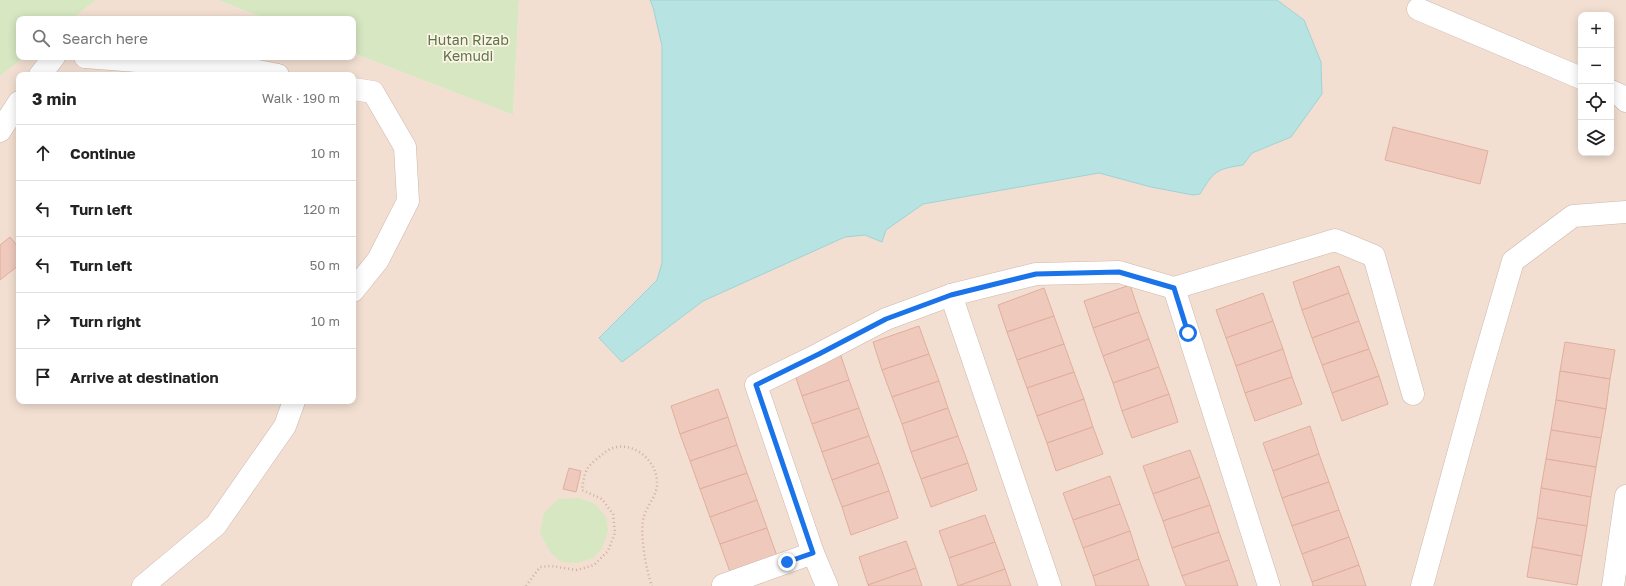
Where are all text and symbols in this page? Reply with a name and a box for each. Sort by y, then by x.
map controls [1578,12,1614,156]
button: + [1578,12,1614,48]
search box [16,16,356,60]
icon: search [30,27,52,49]
text: Search here [62,29,148,47]
park label: Hutan Rizab Kemudi [427,31,509,64]
button: − [1578,48,1614,84]
button: locate [1578,84,1614,120]
text: 3 min [32,88,76,109]
text: Walk · 190 m [262,90,340,106]
button: layers [1578,120,1614,156]
icon: ahead [32,142,54,164]
text: Continue [70,144,136,162]
text: 10 m [311,145,340,161]
icon: left [32,198,54,220]
text: Turn left [70,200,132,218]
text: 120 m [303,201,340,217]
icon: left [32,254,54,276]
text: Turn left [70,256,132,274]
text: 50 m [310,257,340,273]
icon: right [32,310,54,332]
text: Turn right [70,312,141,330]
text: 10 m [311,313,340,329]
route start [1179,324,1197,342]
icon: arrive [32,366,54,388]
text: Arrive at destination [70,368,219,386]
route end [778,553,796,571]

